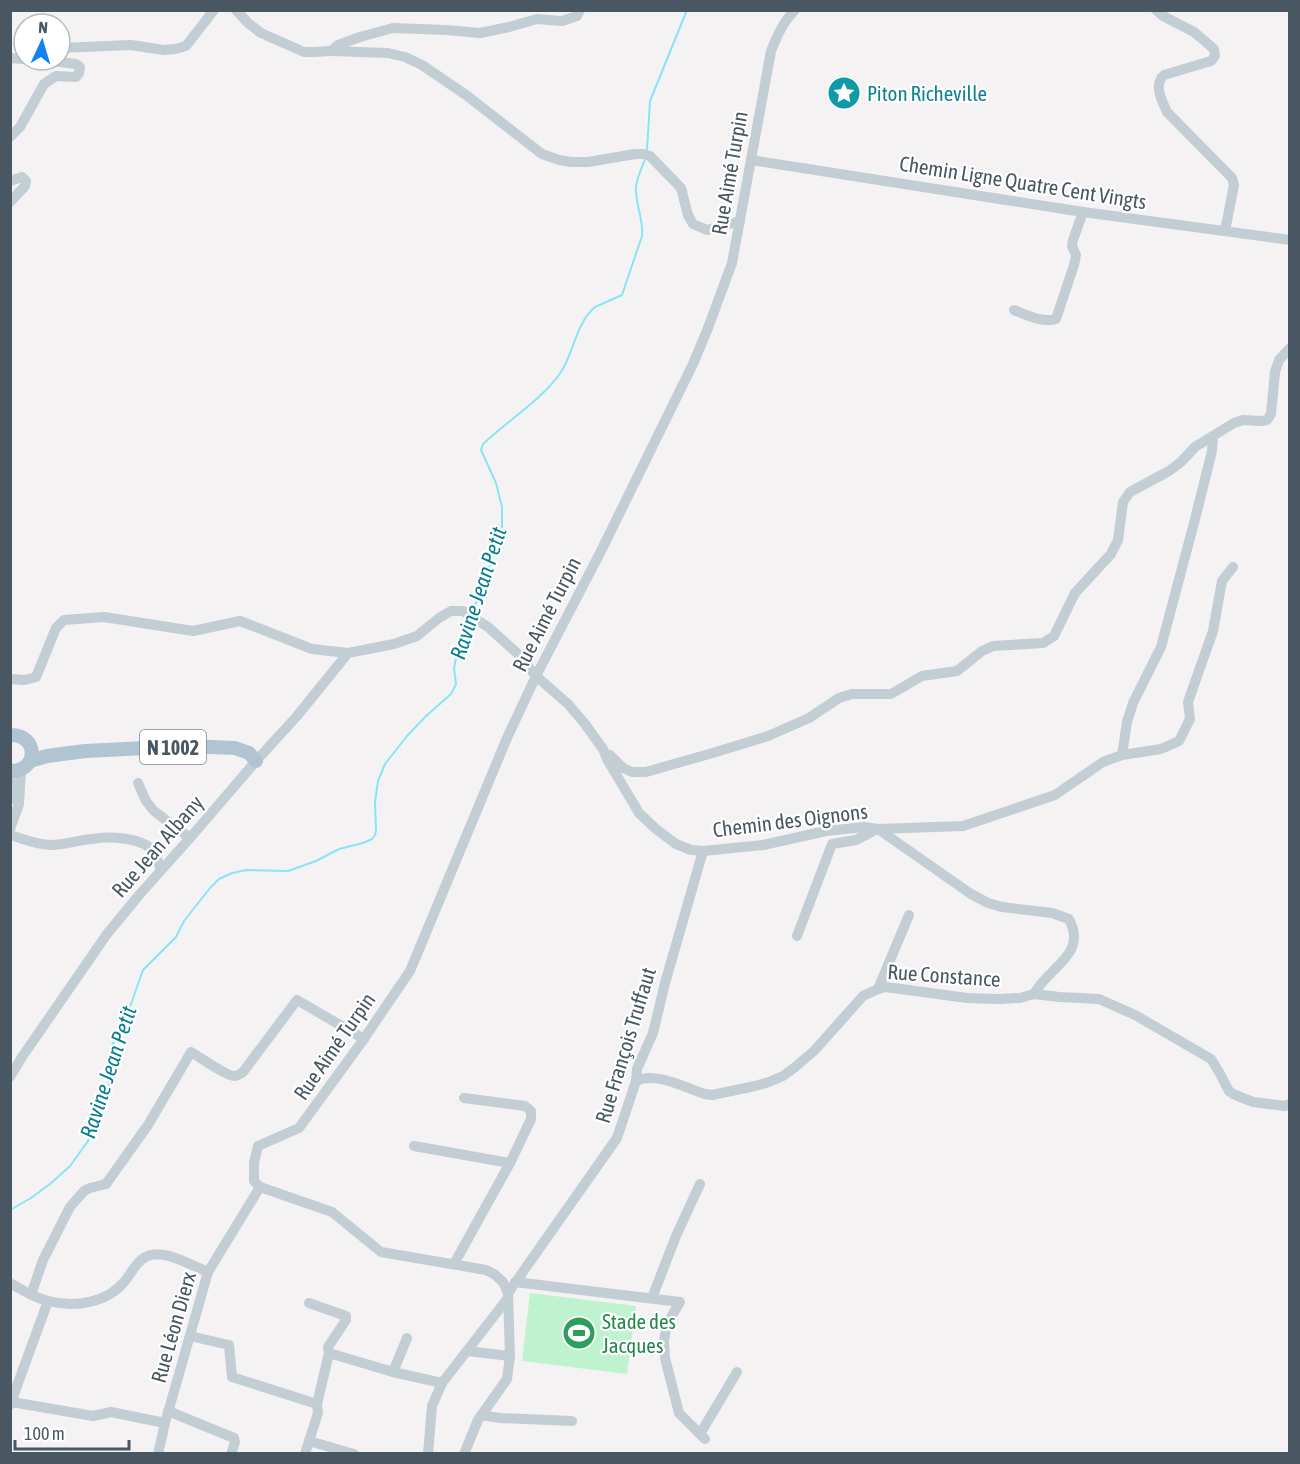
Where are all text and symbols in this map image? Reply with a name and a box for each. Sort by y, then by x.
north arrow [12,12,72,72]
text: N [38,18,48,36]
place icon: Piton Richeville [826,75,862,111]
place label: Piton Richeville [867,81,987,105]
street label: Rue Aimé Turpin [706,109,752,237]
street label: Chemin Ligne Quatre Cent Vingts [898,151,1148,213]
water label: Ravine Jean Petit [444,523,512,663]
street label: Rue Aimé Turpin [507,553,585,675]
road number: N 1002 [140,730,206,764]
street label: Rue Jean Albany [106,790,208,902]
street label: Chemin des Oignons [711,799,869,841]
street label: Rue Constance [887,959,1001,991]
street label: Rue François Truffaut [590,964,660,1126]
street label: Rue Aimé Turpin [288,988,380,1104]
water label: Ravine Jean Petit [74,1002,142,1142]
street label: Rue Léon Dierx [146,1268,200,1385]
place label: Stade des Jacques [602,1309,676,1357]
sports icon: Stade des Jacques [561,1315,597,1351]
scale bar [15,1413,129,1451]
text: 100 m [24,1423,65,1444]

